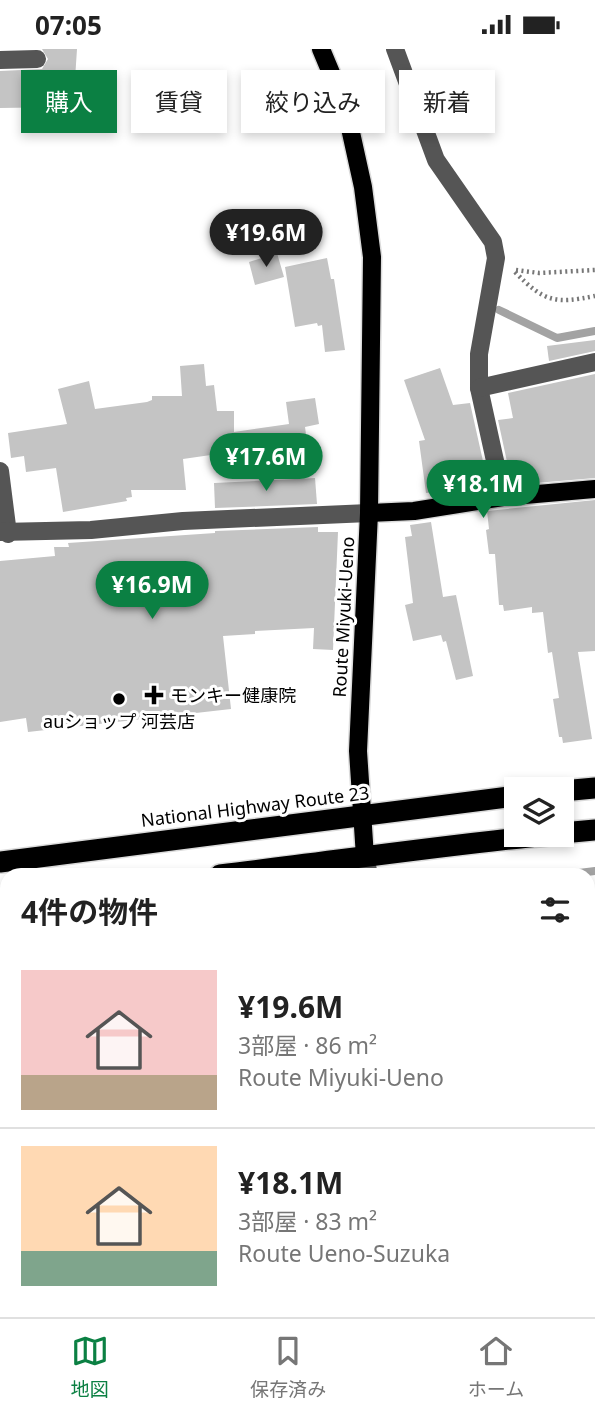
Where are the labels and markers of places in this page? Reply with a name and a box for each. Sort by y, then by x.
pin: ¥19.6M [209,209,323,269]
pin: ¥17.6M [209,433,323,493]
pin: ¥18.1M [426,461,540,520]
pin: ¥16.9M [95,561,209,621]
place label: モンキー健康院 [170,683,296,707]
marker: モンキー健康院 [144,685,164,705]
marker: auショップ 河芸店 [111,691,127,707]
place label: auショップ 河芸店 [43,709,195,733]

